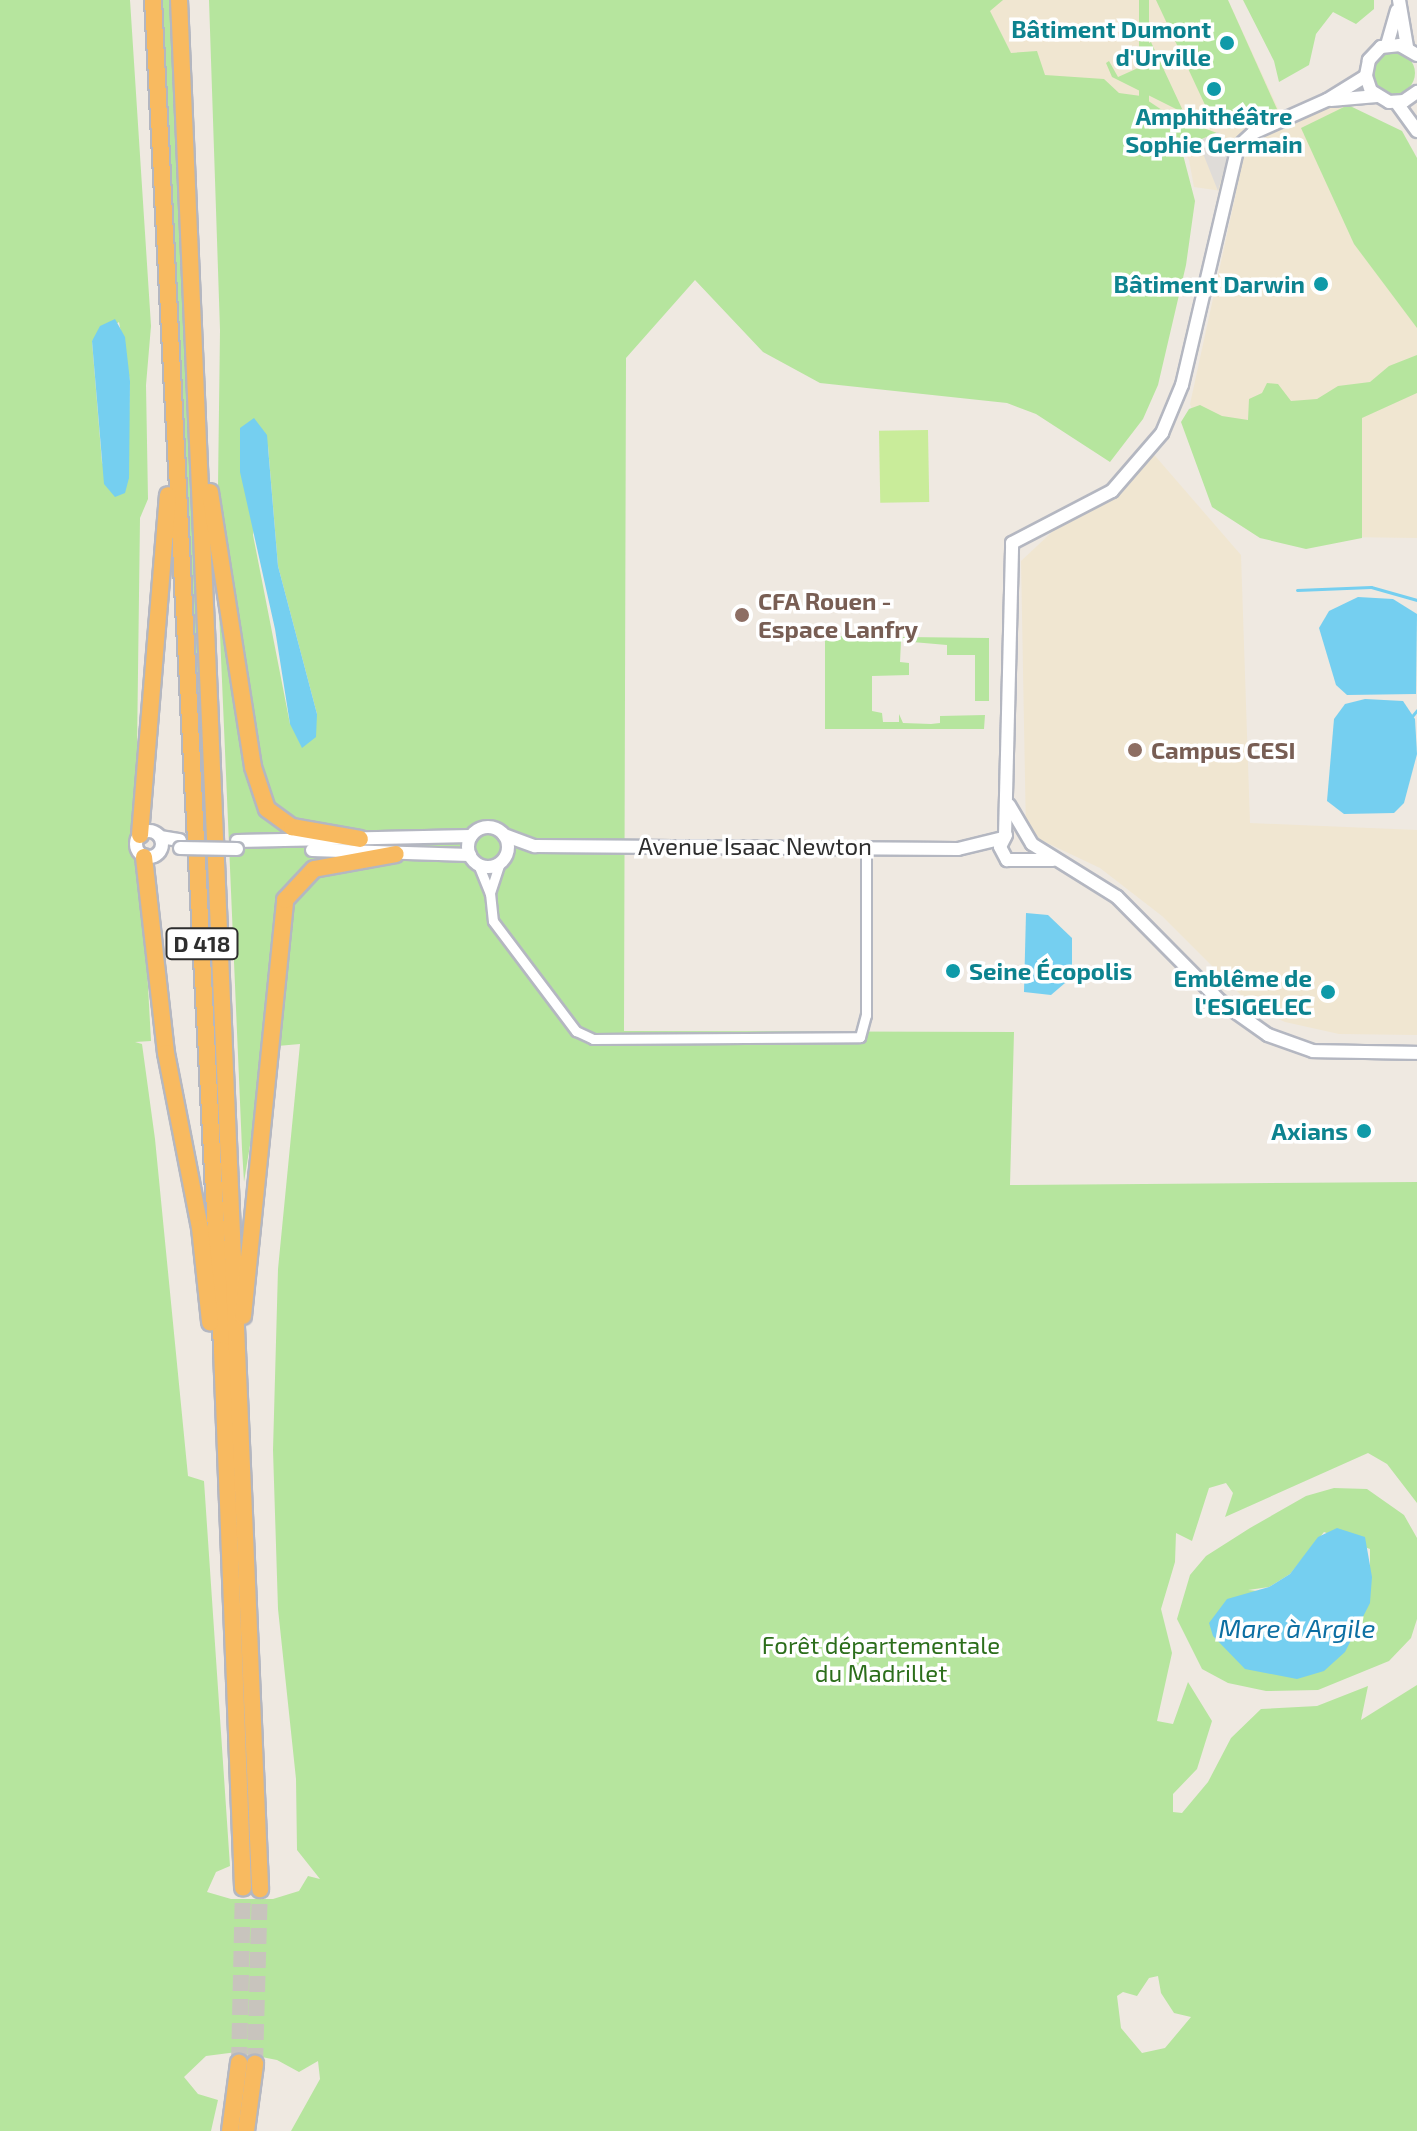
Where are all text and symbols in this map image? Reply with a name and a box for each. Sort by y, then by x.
place label: Bâtiment Dumont d'Urville [1011,15,1211,71]
marker: Bâtiment Dumont d'Urville [1218,34,1236,52]
marker: Amphithéâtre Sophie Germain [1205,80,1223,98]
place label: Amphithéâtre Sophie Germain [1125,102,1303,158]
place label: Bâtiment Darwin [1114,270,1305,298]
marker: Bâtiment Darwin [1312,275,1330,293]
place label: CFA Rouen - Espace Lanfry [758,587,918,643]
marker: CFA Rouen - Espace Lanfry [733,606,751,624]
place label: Campus CESI [1151,736,1296,764]
marker: Campus CESI [1126,741,1144,759]
street label: Avenue Isaac Newton [638,832,872,860]
road number: D 418 [164,926,240,962]
place label: Seine Écopolis [969,957,1132,985]
marker: Seine Écopolis [944,962,962,980]
place label: Emblême de l'ESIGELEC [1174,964,1312,1020]
marker: Emblême de l'ESIGELEC [1319,983,1337,1001]
place label: Axians [1271,1117,1348,1145]
marker: Axians [1355,1122,1373,1140]
water label: Mare à Argile [1218,1612,1376,1644]
park label: Forêt départementale du Madrillet [762,1631,1000,1687]

